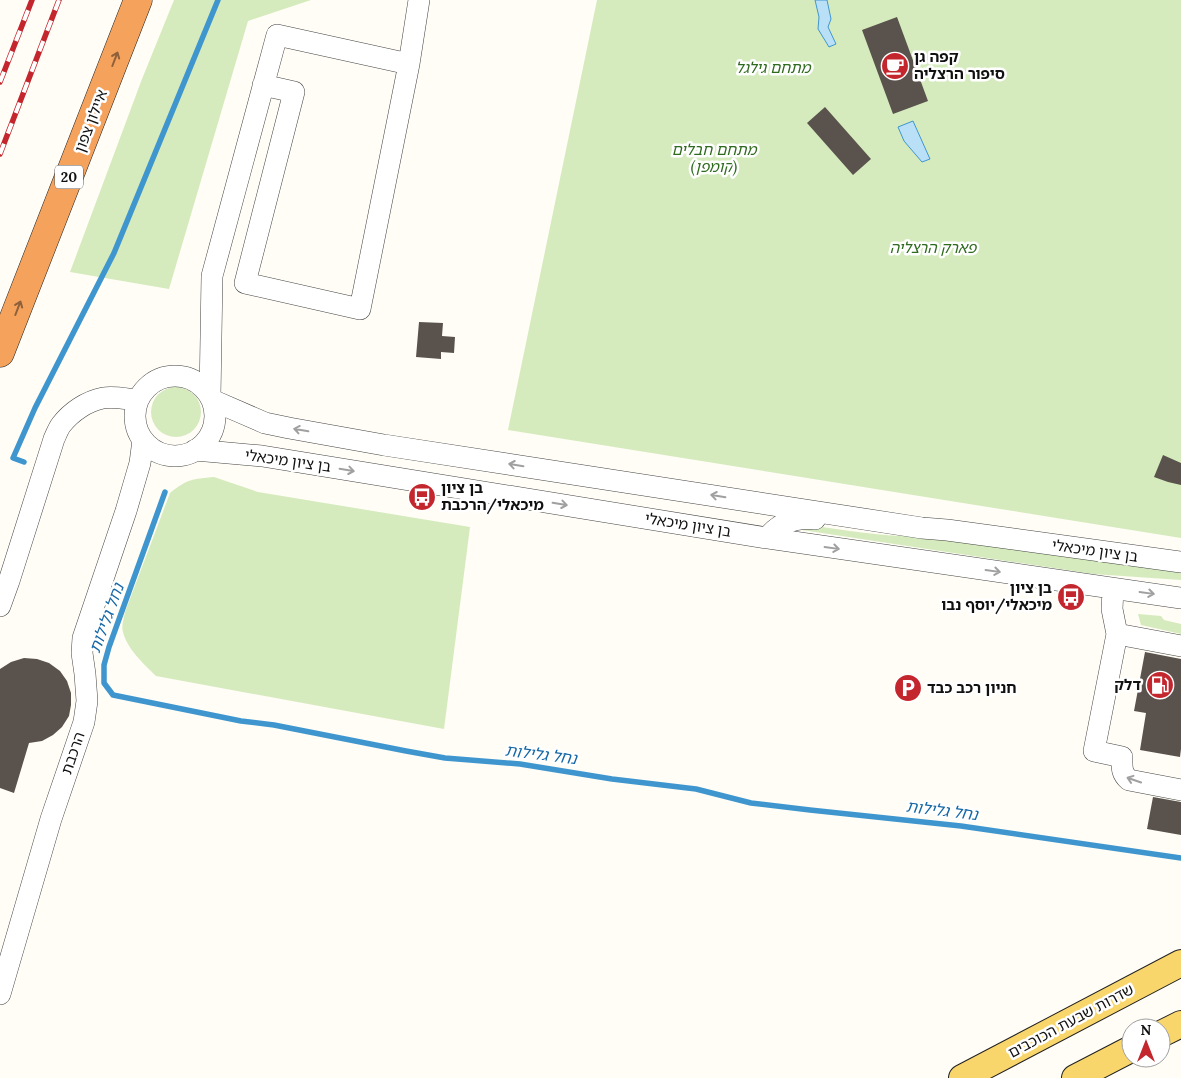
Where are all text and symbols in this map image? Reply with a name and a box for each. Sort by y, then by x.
place label: קפה גן סיפור הרצליה [914,47,1005,83]
cafe icon: קפה גן סיפור הרצליה [880,51,910,81]
one-way arrow [111,52,120,67]
park label: מתחם גילגל [736,58,812,77]
street label: איילון צפון [70,87,111,155]
park label: מתחם חבלים (קומפן) [672,140,758,177]
road number: 20 [55,166,83,188]
park label: פארק הרצליה [890,238,977,257]
one-way arrow [14,301,23,316]
one-way arrow [294,425,310,435]
street label: בן ציון מיכאלי [244,445,333,476]
one-way arrow [509,460,525,470]
one-way arrow [339,465,355,475]
place label: בן ציון מיכאלי/הרכבת [441,478,544,515]
bus stop icon: בן ציון מיכאלי/הרכבת [407,482,437,512]
one-way arrow [711,491,727,501]
one-way arrow [551,500,567,510]
street label: בן ציון מיכאלי [644,508,733,541]
street label: בן ציון מיכאלי [1051,535,1140,566]
one-way arrow [824,543,840,553]
one-way arrow [985,566,1001,576]
place label: בן ציון מיכאלי/יוסף נבו [941,578,1052,615]
water label: נחל גלילות [84,580,128,655]
bus stop icon: בן ציון מיכאלי/יוסף נבו [1056,582,1086,612]
one-way arrow [1139,588,1155,598]
fuel station icon: דלק [1145,670,1175,700]
parking icon: חניון רכב כבד [893,673,923,703]
place label: דלק [1114,675,1141,694]
place label: חניון רכב כבד [927,678,1017,697]
street label: הרכבת [56,729,89,777]
water label: נחל גלילות [504,740,579,768]
one-way arrow [1126,774,1142,784]
water label: נחל גלילות [905,796,980,824]
street label: שדרות שבעת הכוכבים [1005,979,1137,1062]
north arrow [1121,1018,1171,1068]
text: N [1141,1021,1152,1039]

